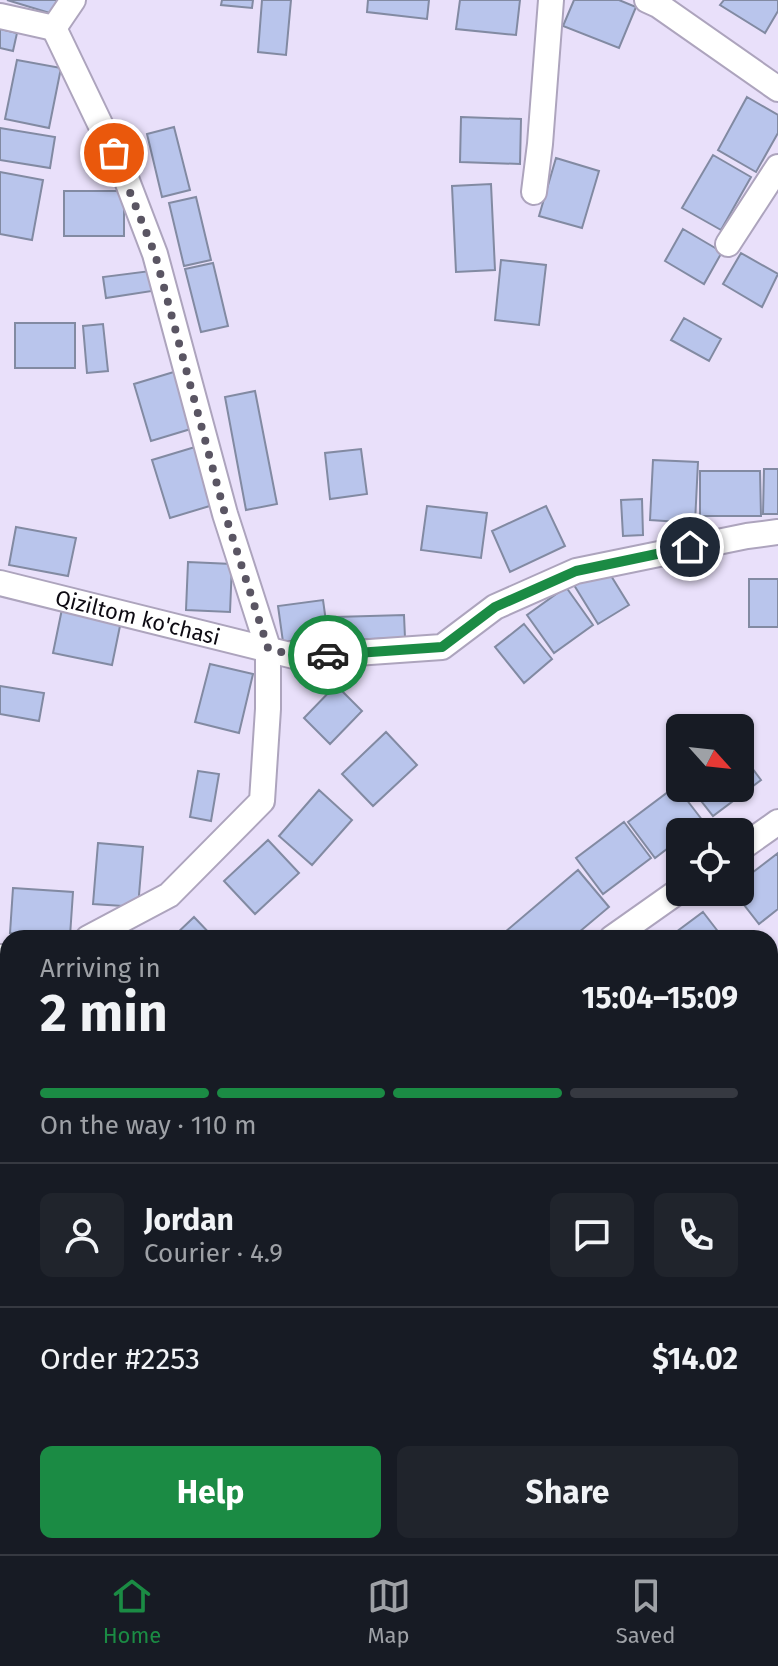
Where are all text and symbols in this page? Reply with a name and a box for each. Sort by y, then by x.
pin [80,119,148,187]
icon: bag [92,131,136,175]
pin [656,513,724,581]
icon: home [668,525,712,569]
street label: Qiziltom ko'chasi [53,584,223,651]
courier [288,615,368,695]
icon: car [306,633,350,677]
north arrow [666,714,754,802]
map controls [666,714,754,906]
button: locate [666,818,754,906]
text: Arriving in [40,953,161,984]
text: 15:04–15:09 [582,980,738,1016]
text: 2 min [40,982,168,1045]
text: On the way · 110 m [40,1110,257,1141]
button: person [40,1193,124,1277]
button: chat [550,1193,634,1277]
button: phone [654,1193,738,1277]
text: Jordan [144,1202,234,1238]
text: Courier · 4.9 [144,1238,283,1269]
text: Order #2253 [40,1341,200,1377]
text: $14.02 [652,1341,738,1377]
button: Help [40,1446,381,1538]
button: Share [397,1446,738,1538]
tab: Home [103,1574,161,1649]
tab: Map [367,1574,411,1649]
tab: Saved [616,1574,675,1649]

